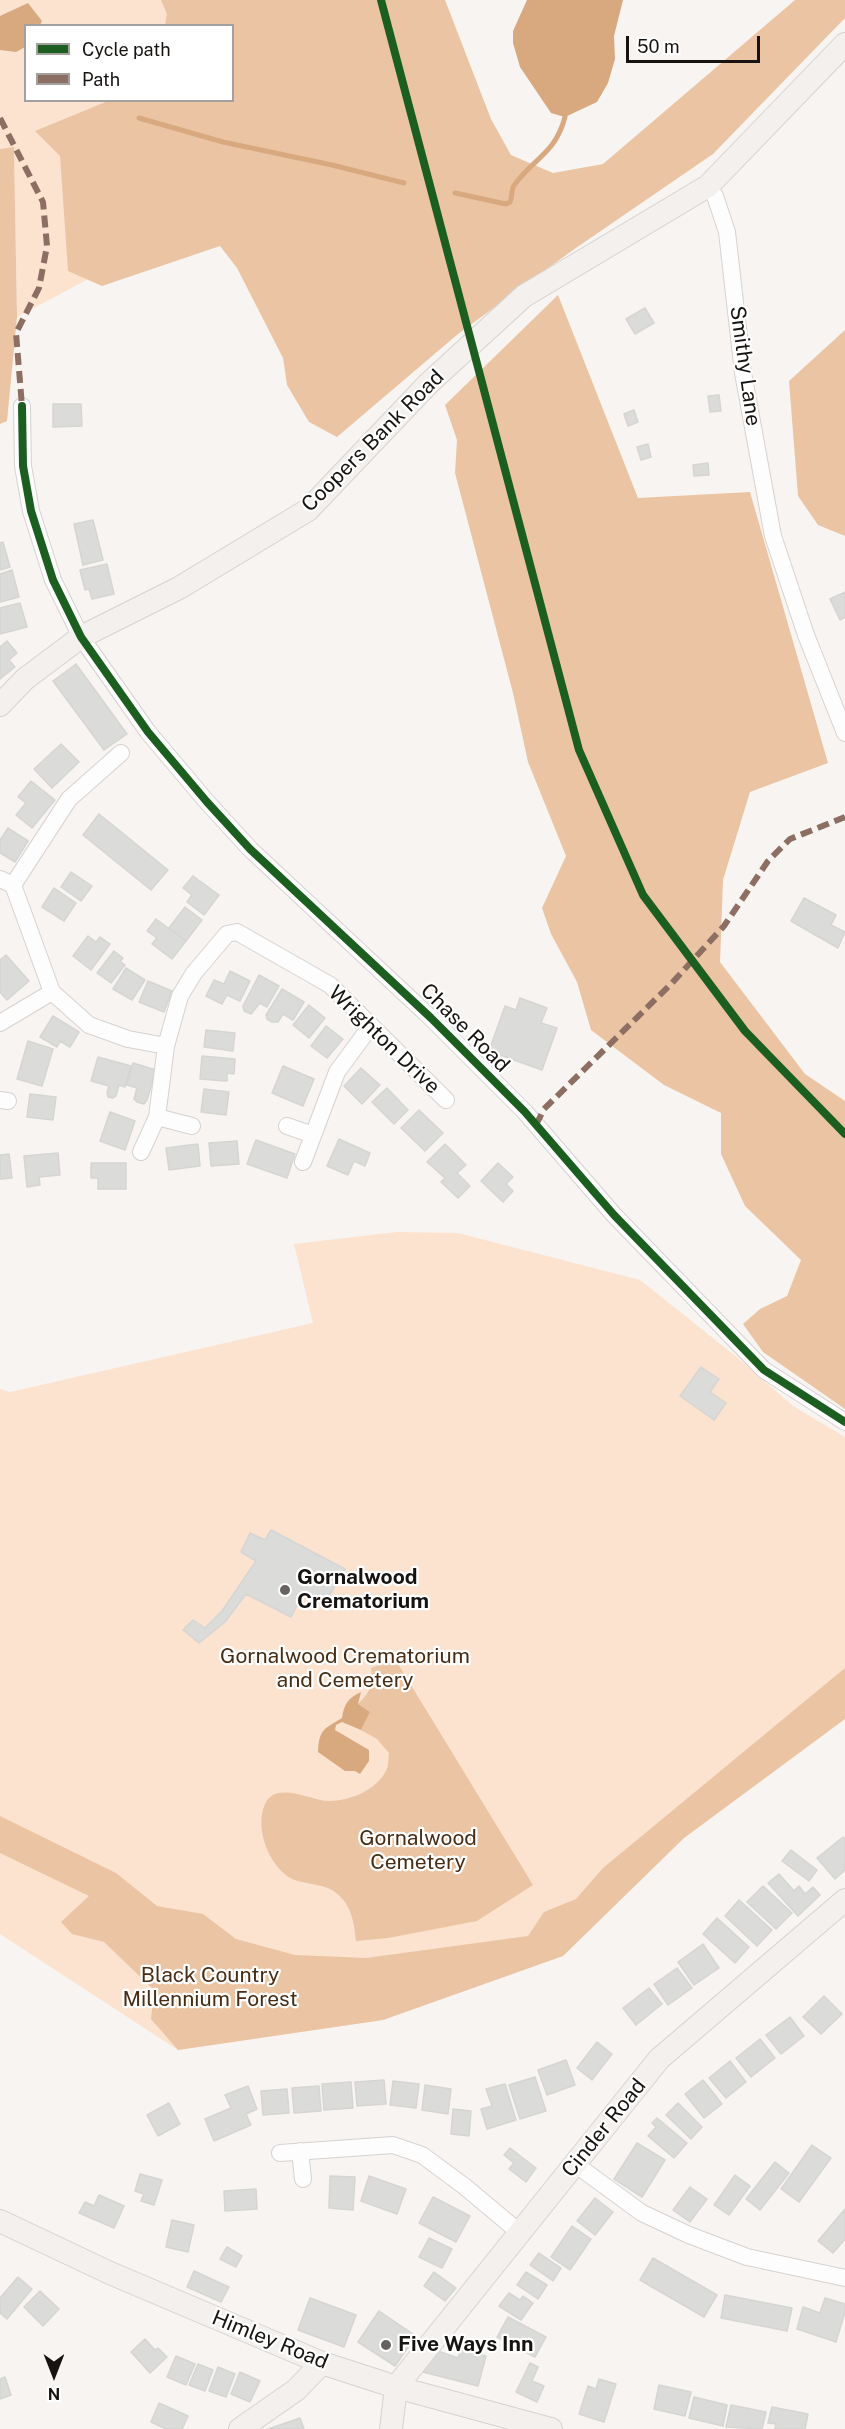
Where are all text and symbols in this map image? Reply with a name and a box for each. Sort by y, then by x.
legend [24,24,234,102]
scale bar [629,24,762,62]
text: 50 m [637,36,680,57]
text: Cycle path [82,39,171,60]
text: Path [82,69,120,90]
street label: Smithy Lane [724,304,766,428]
street label: Coopers Bank Road [297,365,449,517]
street label: Chase Road [415,978,515,1078]
street label: Wrighton Drive [323,981,445,1099]
place label: Gornalwood Crematorium [297,1565,429,1615]
marker: Gornalwood Crematorium [278,1583,292,1597]
park label: Gornalwood Crematorium and Cemetery [220,1644,470,1694]
park label: Gornalwood Cemetery [359,1826,477,1876]
park label: Black Country Millennium Forest [122,1963,298,2013]
street label: Cinder Road [557,2074,651,2182]
street label: Himley Road [208,2305,332,2375]
place label: Five Ways Inn [398,2332,533,2358]
marker: Five Ways Inn [379,2338,393,2352]
north arrow [24,2345,84,2405]
text: N [48,2384,60,2403]

